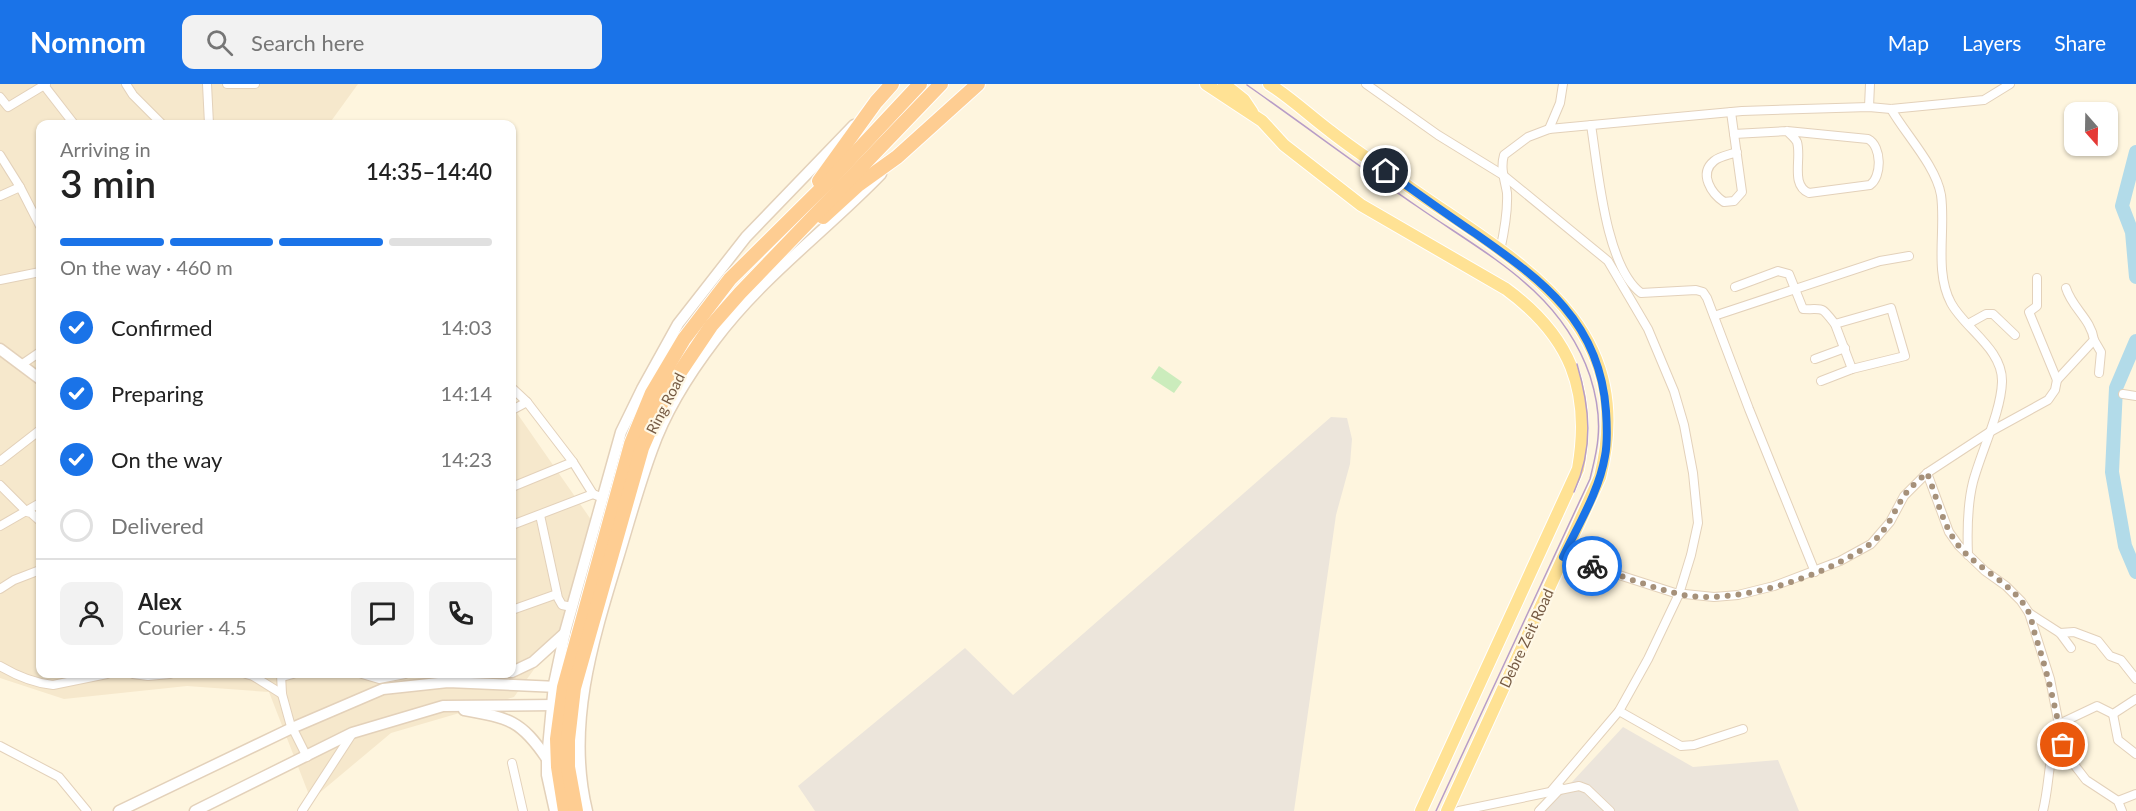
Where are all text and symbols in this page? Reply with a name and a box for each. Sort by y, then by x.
search box [182,15,602,69]
text: Nomnom [30,25,146,59]
icon: search [203,26,236,59]
text: Search here [251,29,364,56]
text: Map [1888,30,1929,55]
text: Layers [1962,30,2021,55]
text: Share [2054,30,2106,55]
north arrow [2064,102,2118,156]
map controls [2064,102,2118,156]
text: Arriving in [60,137,151,161]
pin [1360,145,1411,196]
icon: home [1369,154,1402,187]
text: 14:35–14:40 [366,158,492,185]
text: 3 min [60,160,156,206]
text: On the way · 460 m [60,255,233,279]
icon: check [60,311,93,344]
text: Confirmed [111,314,213,341]
text: 14:03 [441,315,492,339]
street label: Ring Road [642,369,688,437]
icon: check [60,377,93,410]
text: Preparing [111,380,203,407]
text: 14:14 [441,381,492,405]
icon: check [60,443,93,476]
text: On the way [111,446,222,473]
text: 14:23 [441,447,492,471]
text: Delivered [111,512,204,539]
courier [1562,536,1622,596]
icon: bike [1576,550,1609,583]
button: person [60,582,123,645]
button: chat [351,582,414,645]
button: phone [429,582,492,645]
street label: Debre Zeit Road [1495,586,1557,690]
text: Alex [138,588,182,615]
text: Courier · 4.5 [138,615,247,639]
pin [2037,719,2088,770]
icon: bag [2046,728,2079,761]

